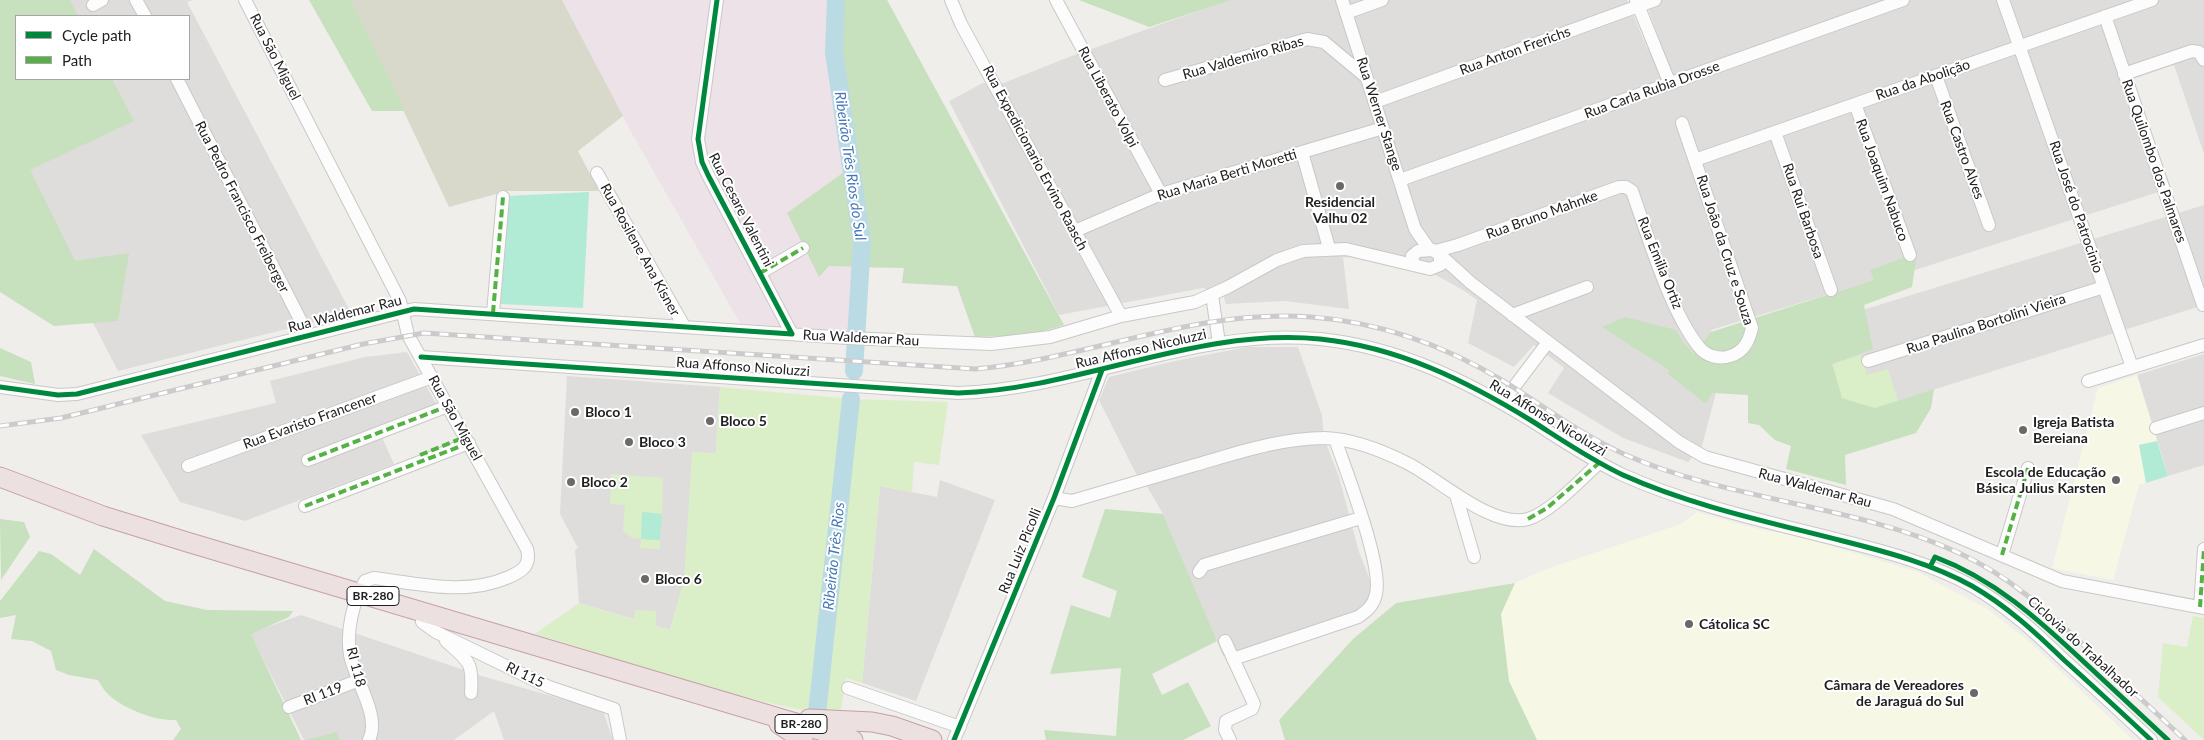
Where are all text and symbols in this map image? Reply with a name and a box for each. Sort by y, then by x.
street label: Rua São Miguel [246,11,304,103]
legend [15,15,190,80]
street label: Rua Anton Frerichs [1457,23,1573,79]
text: Cycle path [62,26,131,44]
street label: Rua Valdemiro Ribas [1181,33,1305,83]
street label: Rua Liberato Volpi [1074,44,1142,150]
text: Path [62,51,92,69]
street label: Rua Werner Stange [1353,55,1405,173]
street label: Rua da Abolição [1874,56,1972,104]
street label: Rua Carla Rubia Drosse [1582,58,1722,122]
street label: Rua Expedicionario Ervino Raasch [979,63,1091,253]
street label: Rua Quilombo dos Palmares [2118,77,2190,245]
water label: Ribeirão Três Rios do Sul [831,90,869,242]
street label: Rua Castro Alves [1936,98,1988,202]
street label: Rua Joaquim Nabuco [1852,116,1912,244]
street label: Rua Pedro Francisco Freiberger [191,118,293,296]
street label: Rua José do Patrocinio [2045,139,2107,275]
street label: Rua Maria Berti Moretti [1155,146,1299,204]
street label: Rua Cesare Valentini [705,150,777,270]
street label: Rua Rui Barbosa [1779,161,1827,261]
street label: Rua João da Cruz e Souza [1693,173,1757,327]
marker: Residencial Valhu 02 [1334,180,1346,192]
street label: Rua Rosilene Ana Kisner [597,181,683,319]
street label: Rua Bruno Mahnke [1484,187,1600,243]
place label: Residencial Valhu 02 [1305,194,1375,226]
street label: Rua Emilia Ortiz [1634,214,1686,312]
street label: Rua Paulina Bortolini Vieira [1904,290,2068,358]
street label: Rua Waldemar Rau [286,292,404,336]
street label: Rua Affonso Nicoluzzi [1074,326,1208,372]
street label: Rua Waldemar Rau [802,327,920,349]
street label: Rua Affonso Nicoluzzi [676,354,810,380]
street label: Rua São Miguel [425,372,485,464]
street label: Rua Affonso Nicoluzzi [1486,376,1610,460]
street label: Rua Evaristo Francener [241,389,379,453]
place label: Bloco 1 [585,404,632,420]
marker: Bloco 1 [569,406,581,418]
place label: Bloco 5 [720,413,767,429]
place label: Igreja Batista Bereiana [2033,414,2114,447]
marker: Bloco 5 [704,415,716,427]
marker: Igreja Batista Bereiana [2017,424,2029,436]
place label: Bloco 3 [639,434,686,450]
marker: Bloco 3 [623,436,635,448]
place label: Escola de Educação Básica Julius Karsten [1976,464,2106,497]
street label: Rua Waldemar Rau [1757,465,1873,511]
place label: Bloco 2 [581,474,628,490]
marker: Escola de Educação Básica Julius Karsten [2110,474,2122,486]
marker: Bloco 2 [565,476,577,488]
water label: Ribeirão Três Rios [819,501,849,611]
street label: Rua Luiz Picolli [995,506,1045,596]
place label: Bloco 6 [655,571,702,587]
marker: Bloco 6 [639,573,651,585]
road number: BR-280 [347,586,399,606]
street label: Ciclovia do Trabalhador [2024,593,2142,701]
place label: Cátolica SC [1699,616,1770,632]
marker: Cátolica SC [1683,618,1695,630]
street label: RI 118 [343,645,369,689]
street label: RI 115 [503,659,547,691]
place label: Câmara de Vereadores de Jaraguá do Sul [1824,677,1964,710]
street label: RI 119 [301,679,345,709]
marker: Câmara de Vereadores de Jaraguá do Sul [1968,687,1980,699]
road number: BR-280 [775,714,827,734]

